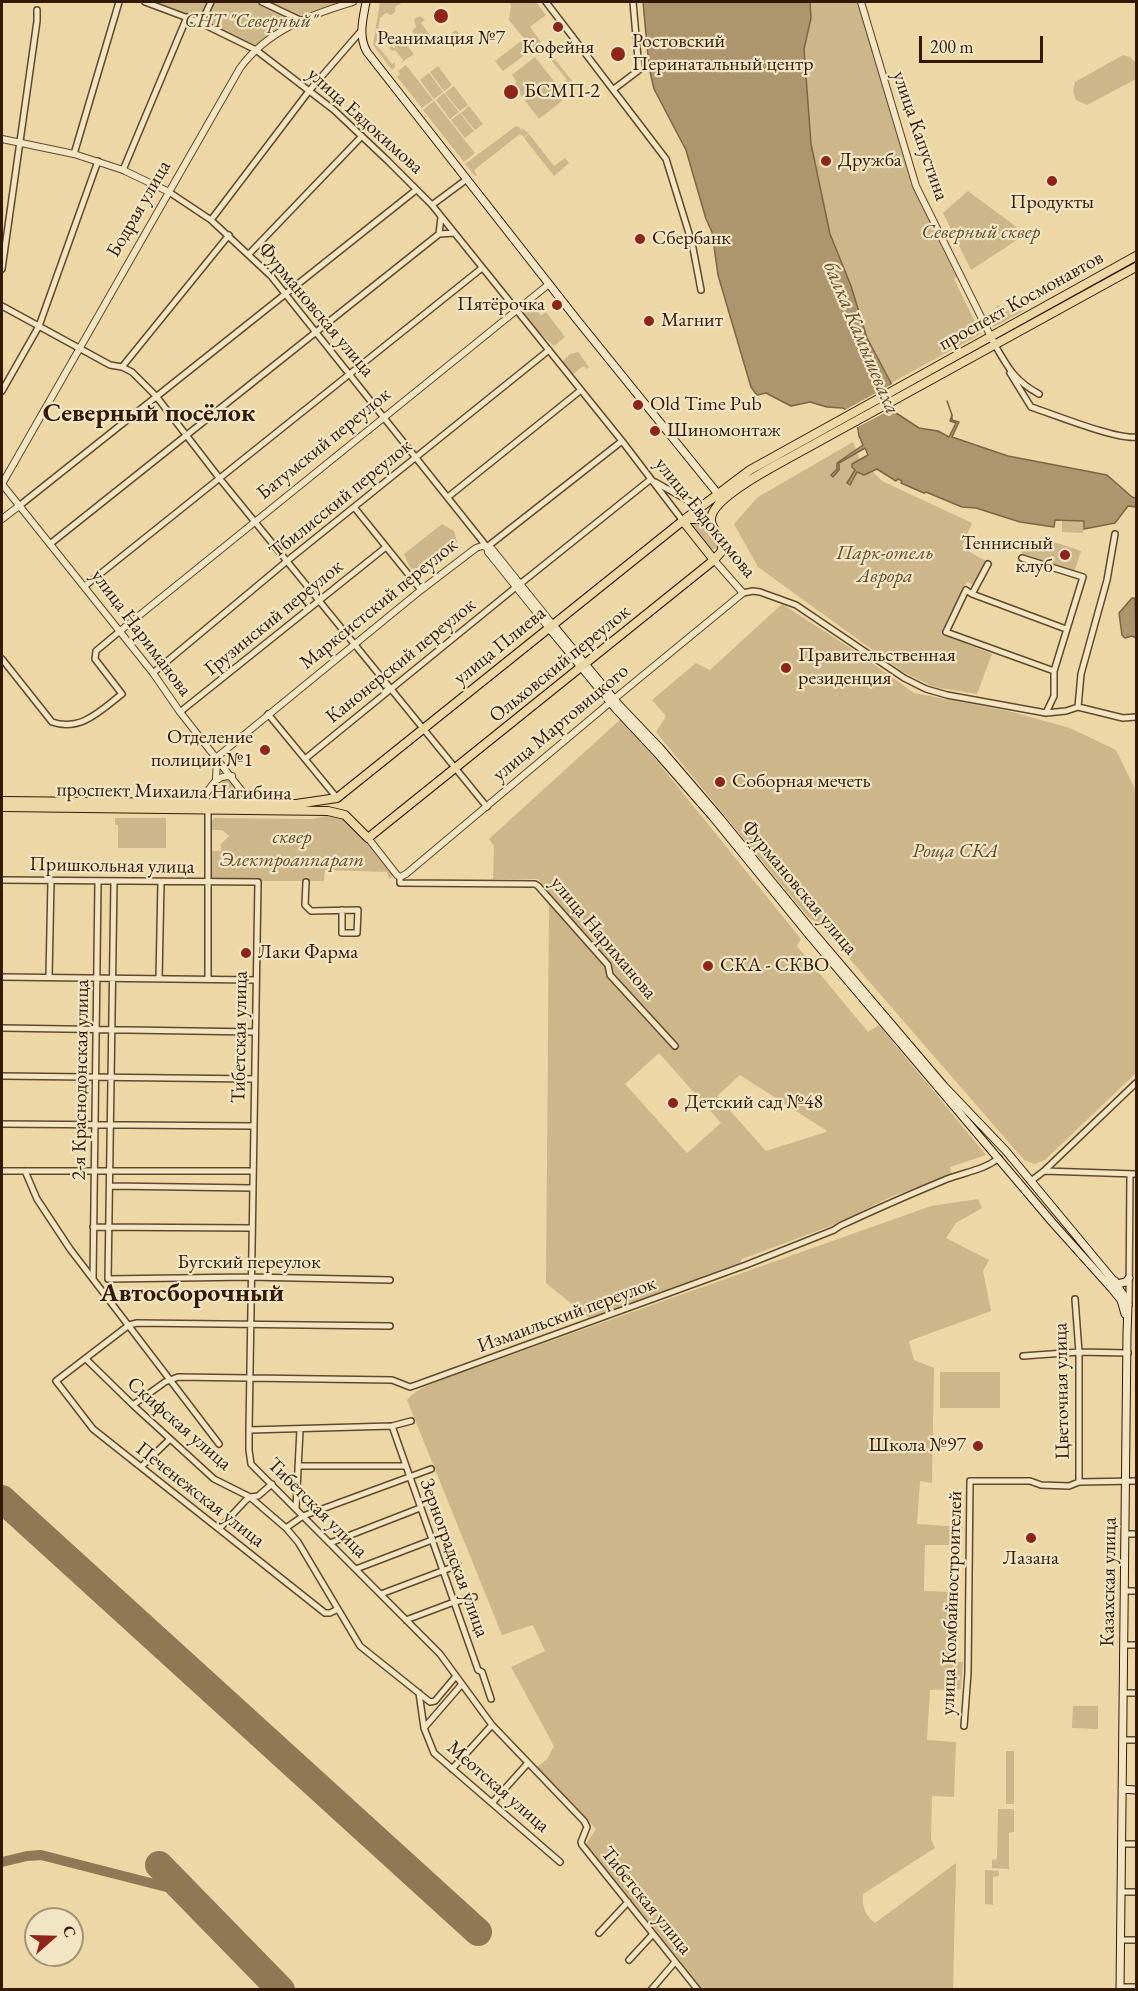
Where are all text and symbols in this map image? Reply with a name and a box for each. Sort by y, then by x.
marker: Реанимация №7 [432,7,450,25]
park label: СНТ "Северный" [184,10,318,34]
marker: Кофейня [551,20,565,34]
scale bar [922,24,1046,62]
place label: Реанимация №7 [377,27,505,51]
place label: Ростовский Перинатальный центр [632,30,814,77]
text: 200 m [930,35,974,58]
place label: Кофейня [522,36,594,60]
marker: Ростовский Перинатальный центр [609,45,627,63]
street label: улица Евдокимова [302,63,428,179]
street label: улица Капустина [887,68,953,204]
place label: БСМП-2 [524,80,600,104]
marker: БСМП-2 [502,83,520,101]
place label: Дружба [838,149,902,173]
marker: Дружба [819,154,833,168]
street label: Бодрая улица [102,156,176,262]
marker: Продукты [1045,174,1059,188]
place label: Продукты [1010,191,1094,215]
park label: Северный сквер [922,221,1040,245]
place label: Сбербанк [652,227,731,251]
marker: Сбербанк [633,232,647,246]
street label: Фурмановская улица [253,238,379,382]
street label: проспект Космонавтов [934,246,1108,356]
water label: балка Камышеваха [817,258,905,418]
place label: Пятёрочка [457,293,545,317]
marker: Пятёрочка [550,298,564,312]
place label: Магнит [661,309,723,333]
marker: Магнит [642,314,656,328]
street label: Батумский переулок [252,383,396,505]
place label: Old Time Pub [650,393,762,417]
district label: Северный посёлок [43,398,255,430]
marker: Old Time Pub [631,398,645,412]
place label: Шиномонтаж [667,419,781,443]
marker: Шиномонтаж [648,424,662,438]
street label: Тбилисский переулок [265,434,417,564]
street label: улица Евдокимова [649,453,761,583]
place label: Теннисный клуб [961,532,1053,579]
street label: Марксистский переулок [295,533,463,675]
park label: Парк-отель Аврора [836,542,934,589]
marker: Теннисный клуб [1058,548,1072,562]
street label: Грузинский переулок [200,555,348,681]
street label: улица Нариманова [85,565,197,701]
street label: Канонерский переулок [321,593,481,729]
street label: Ольховский переулок [485,600,635,728]
street label: улица Плиева [449,602,551,690]
place label: Правительственная резиденция [798,644,956,691]
street label: улица Мартовицкого [488,659,634,787]
marker: Правительственная резиденция [779,661,793,675]
place label: Отделение полиции №1 [151,726,253,773]
marker: Отделение полиции №1 [258,743,272,757]
place label: Соборная мечеть [732,770,871,794]
marker: Соборная мечеть [713,775,727,789]
street label: проспект Михаила Нагибина [56,778,292,806]
street label: Фурмановская улица [736,816,862,960]
park label: cквер Электроаппарат [220,826,364,873]
park label: Роща СКА [912,840,998,864]
street label: Пришкольная улица [29,853,195,879]
street label: улица Нариманова [545,872,661,1004]
place label: Лаки Фарма [258,941,358,965]
marker: Лаки Фарма [239,946,253,960]
place label: СКА - СКВО [720,954,829,978]
marker: СКА - СКВО [701,959,715,973]
street label: Тибетская улица [227,971,253,1103]
street label: 2-я Краснодонская улица [67,979,95,1181]
place label: Детский сад №48 [685,1091,823,1115]
marker: Детский сад №48 [666,1096,680,1110]
street label: Бугский переулок [177,1251,321,1275]
street label: Измаильский переулок [474,1272,660,1358]
district label: Автосборочный [100,1278,284,1310]
street label: Цветочная улица [1049,1322,1075,1460]
street label: Скифская улица [122,1372,236,1476]
place label: Школа №97 [869,1434,966,1458]
street label: Печенежская улица [131,1437,269,1553]
marker: Школа №97 [971,1439,985,1453]
street label: Тибетская улица [262,1453,372,1563]
street label: Зерноградская улица [414,1475,494,1641]
street label: улица Комбайностроителей [936,1490,968,1716]
street label: Казахская улица [1096,1517,1122,1647]
marker: Лазана [1024,1531,1038,1545]
place label: Лазана [1003,1547,1059,1571]
street label: Меотская улица [442,1736,554,1838]
street label: Тибетская улица [595,1842,697,1960]
north arrow [24,1907,84,1967]
text: С [58,1922,81,1940]

